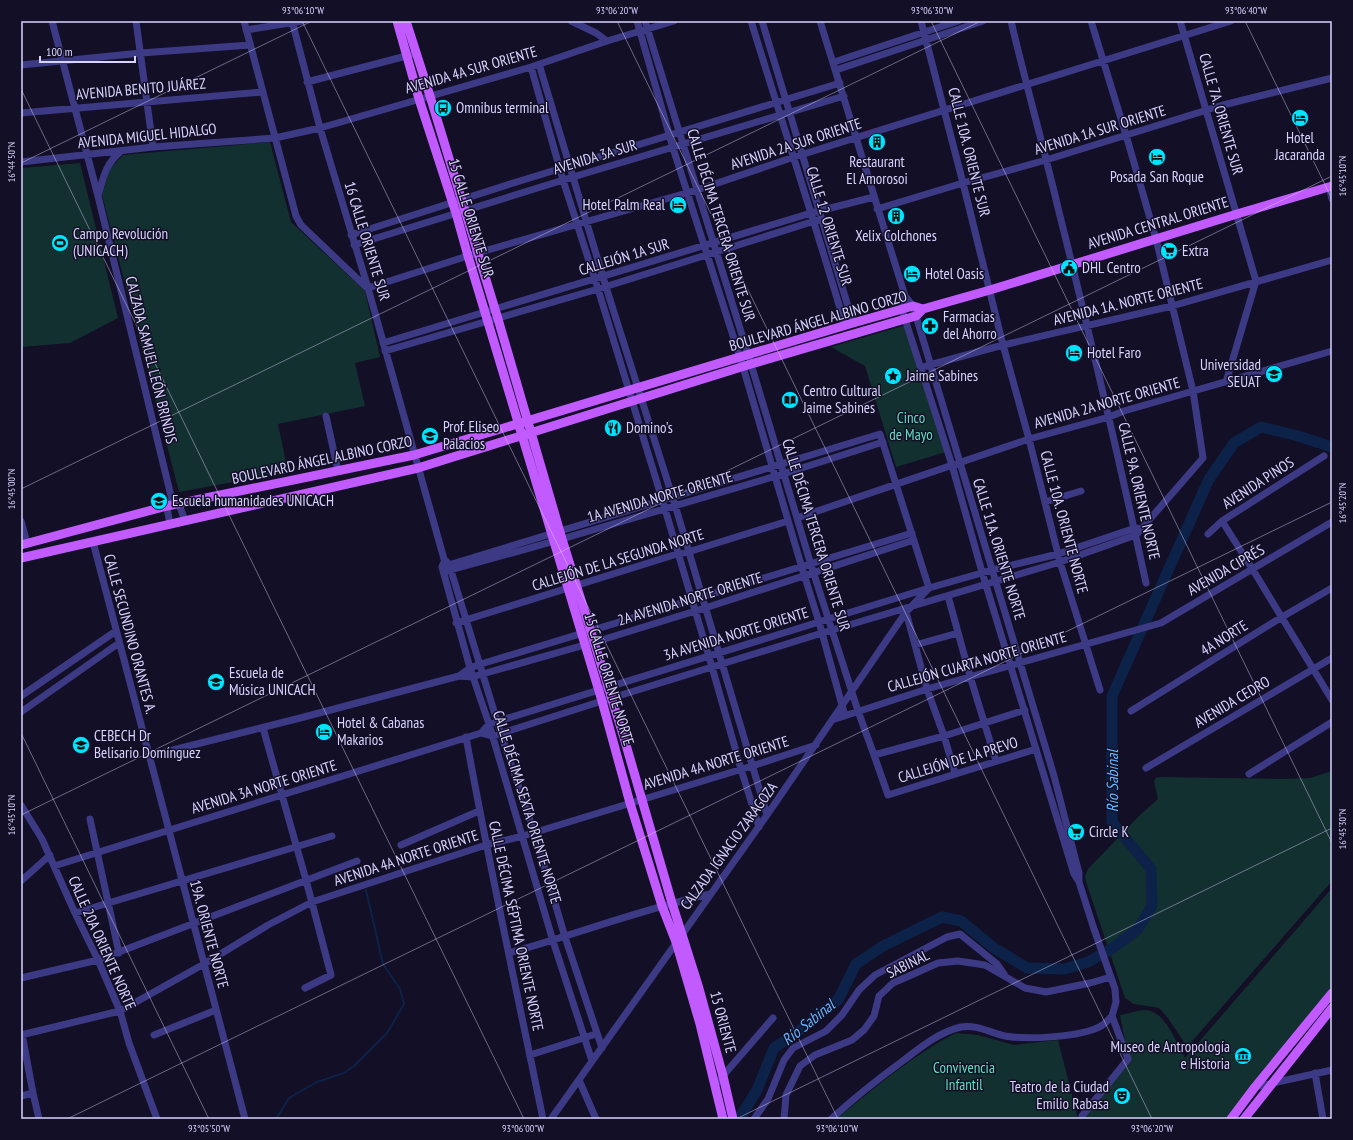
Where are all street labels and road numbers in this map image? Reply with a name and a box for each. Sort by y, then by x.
street label: AVENIDA 4A SUR ORIENTE [403,42,539,97]
street label: CALLE 7A. ORIENTE SUR [1195,51,1248,177]
street label: AVENIDA BENITO JUÁREZ [75,73,207,104]
street label: CALLE 10A. ORIENTE SUR [944,85,995,219]
street label: AVENIDA 1A SUR ORIENTE [1032,100,1168,159]
street label: AVENIDA 2A SUR ORIENTE [728,113,864,174]
street label: AVENIDA MIGUEL HIDALGO [77,119,217,152]
street label: CALLE DÉCIMA TERCERA ORIENTE SUR [683,126,760,323]
street label: AVENIDA 3A SUR [551,135,639,178]
street label: 15 CALLE ORIENTE SUR [444,156,499,280]
street label: CALLE 12 ORIENTE SUR [802,164,857,288]
street label: 16 CALLE ORIENTE SUR [340,179,395,303]
street label: AVENIDA CENTRAL ORIENTE [1085,192,1231,253]
street label: CALLEJÓN 1A SUR [576,234,671,279]
street label: CALZADA SAMUEL LEÓN BRINDIS [121,274,181,446]
street label: AVENIDA 1A. NORTE ORIENTE [1051,274,1205,329]
street label: BOULEVARD ÁNGEL ALBINO CORZO [727,286,909,355]
street label: AVENIDA 2A NORTE ORIENTE [1032,373,1182,432]
street label: CALLE 9A. ORIENTE NORTE [1114,420,1165,561]
street label: BOULEVARD ÁNGEL ALBINO CORZO [230,431,414,488]
street label: CALLE DÉCIMA TERCERA ORIENTE SUR [778,436,855,633]
street label: CALLE 10A. ORIENTE NORTE [1036,448,1093,595]
street label: AVENIDA PINOS [1218,452,1297,513]
street label: 1A AVENIDA NORTE ORIENTE [585,467,735,526]
street label: CALLE 11A. ORIENTE NORTE [969,476,1030,622]
street label: CALLEJÓN DE LA SEGUNDA NORTE [530,524,706,595]
street label: AVENIDA CIPRÉS [1184,540,1268,599]
street label: CALLE SECUNDINO ORANTES A. [100,552,161,716]
street label: 2A AVENIDA NORTE ORIENTE [615,567,765,630]
street label: 3A AVENIDA NORTE ORIENTE [661,602,811,665]
street label: 15 CALLE ORIENTE NORTE [580,610,639,748]
street label: 4A NORTE [1196,616,1251,660]
street label: CALLEJÓN CUARTA NORTE ORIENTE [885,627,1069,696]
street label: AVENIDA CEDRO [1190,672,1273,732]
street label: CALLE DÉCIMA SEXTA ORIENTE NORTE [489,708,566,906]
street label: AVENIDA 4A NORTE ORIENTE [641,731,791,794]
street label: CALLEJÓN DE LA PREVO [896,732,1020,787]
street label: AVENIDA 3A NORTE ORIENTE [189,755,339,818]
street label: CALZADA IGNACIO ZARAGOZA [676,777,782,913]
street label: CALLE DÉCIMA SÉPTIMA ORIENTE NORTE [485,819,548,1033]
street label: AVENIDA 4A NORTE ORIENTE [331,825,481,890]
street label: CALLE 20A ORIENTE NORTE [64,873,141,1013]
street label: 19A. ORIENTE NORTE [186,878,233,990]
street label: SABINAL [883,945,933,982]
street label: 15 ORIENTE [706,989,741,1055]

